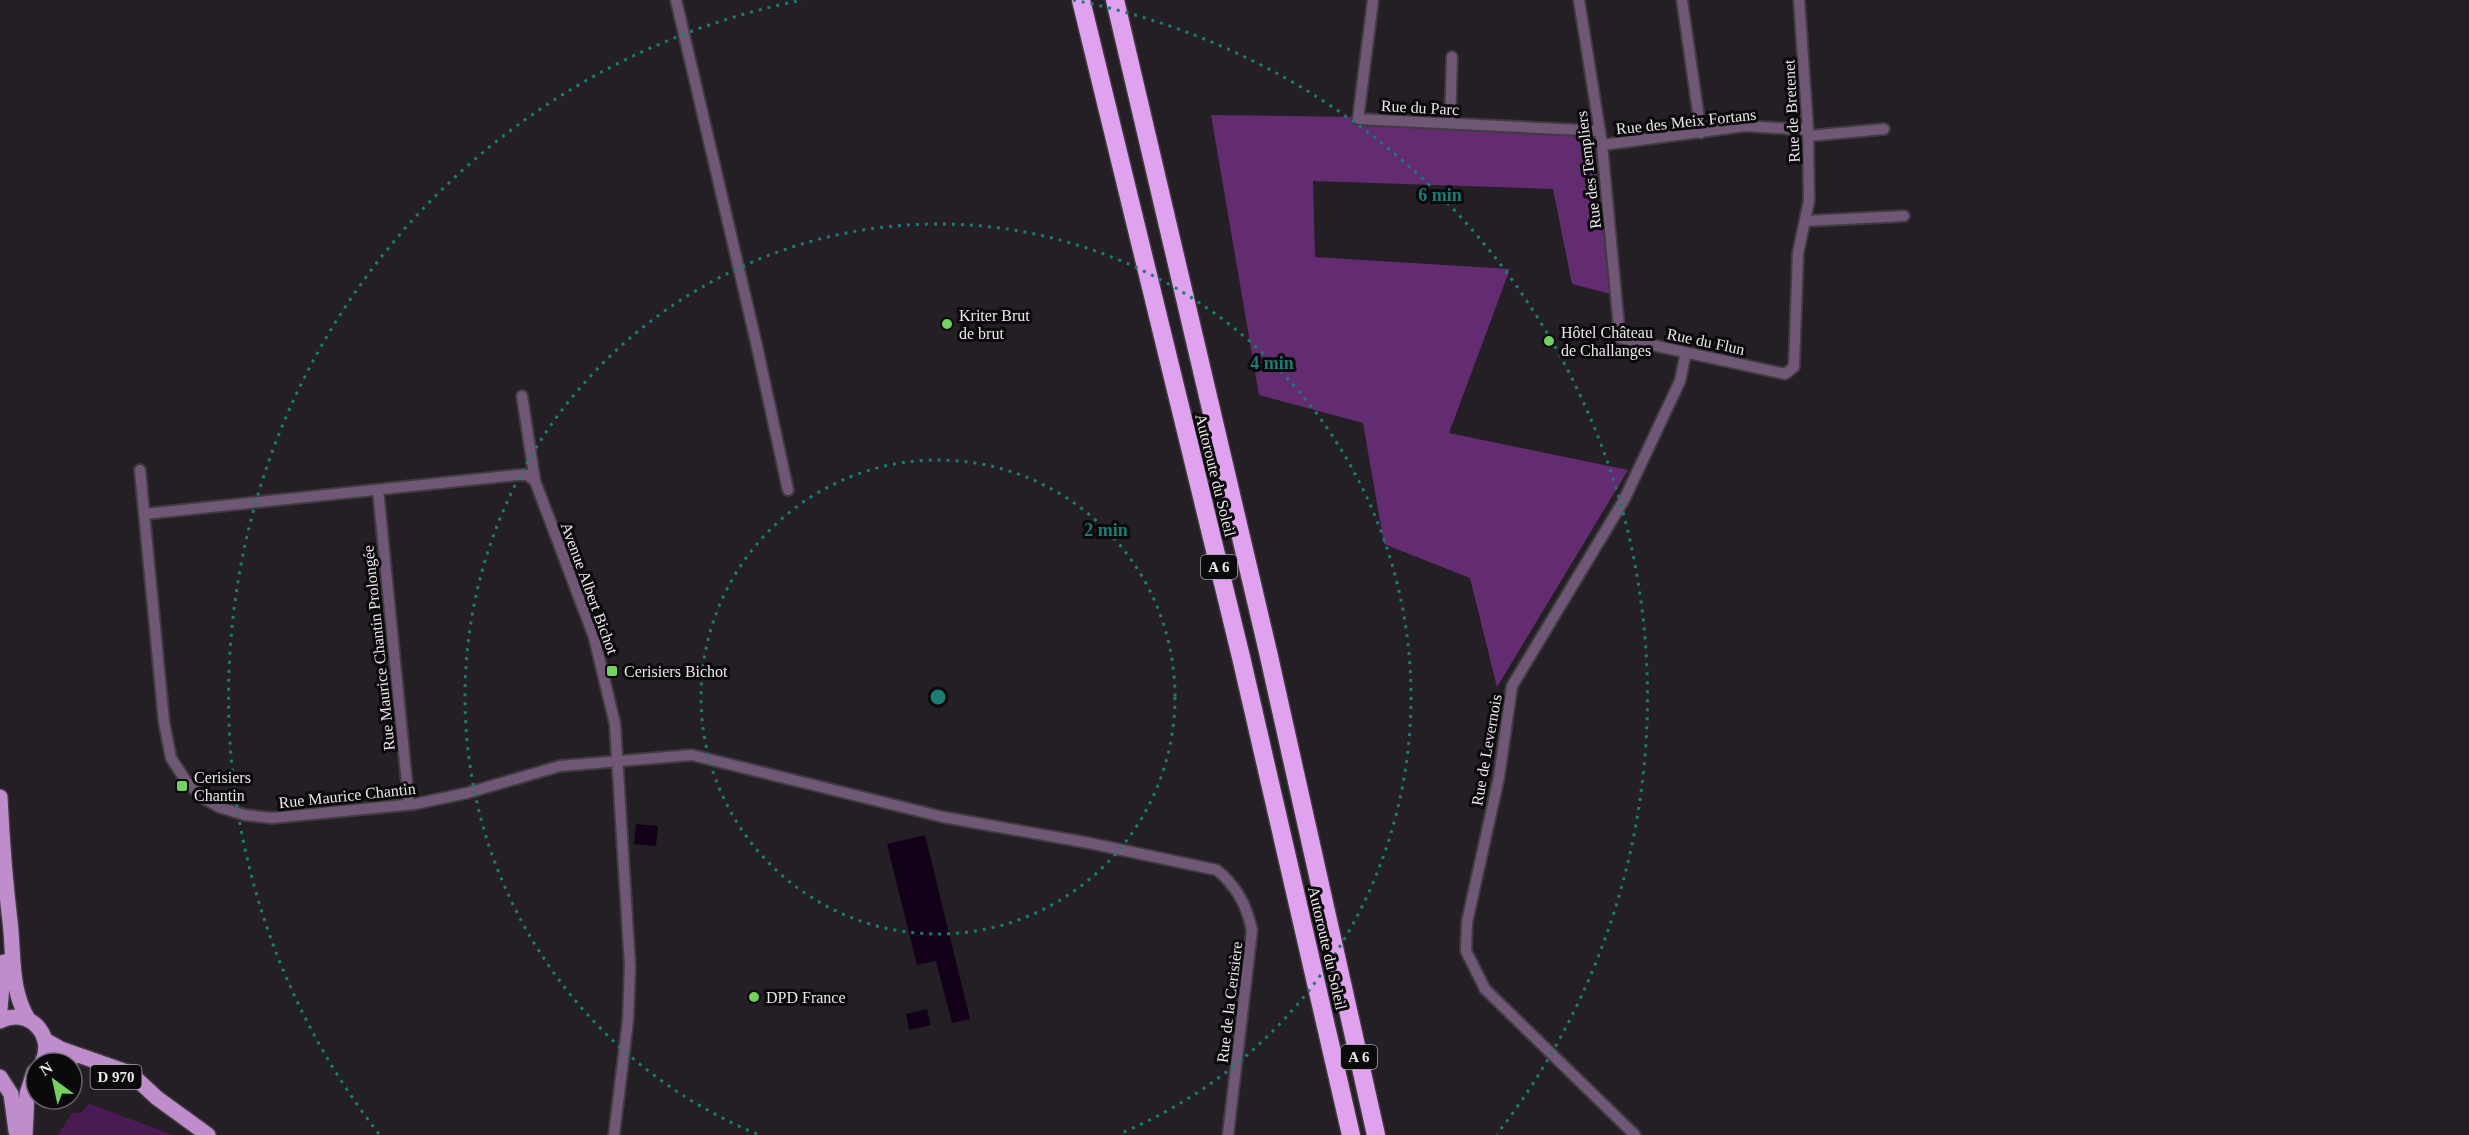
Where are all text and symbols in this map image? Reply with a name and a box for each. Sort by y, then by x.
street label: Rue de Bretenet [1780,59,1803,163]
street label: Rue du Parc [1380,97,1459,118]
street label: Rue des Meix Fortans [1615,106,1757,137]
street label: Rue des Templiers [1573,110,1605,230]
text: 6 min [1418,185,1462,205]
place label: Kriter Brut de brut [959,307,1030,342]
marker: Kriter Brut de brut [940,317,954,331]
place label: Hôtel Château de Challanges [1561,324,1653,360]
street label: Rue du Flun [1665,325,1746,358]
marker: Hôtel Château de Challanges [1542,334,1556,348]
text: 4 min [1250,353,1294,373]
street label: Autoroute du Soleil [1192,412,1239,539]
street label: Avenue Albert Bichot [558,520,622,657]
text: 2 min [1084,520,1128,540]
street label: Rue Maurice Chantin Prolongée [359,544,399,752]
road number: A 6 [1201,555,1237,579]
place label: Cerisiers Bichot [624,663,728,680]
marker: Cerisiers Bichot [605,664,619,678]
centre of rings [928,687,948,707]
street label: Rue de Levernois [1468,693,1505,807]
place label: Cerisiers Chantin [194,769,251,804]
marker: Cerisiers Chantin [175,779,189,793]
street label: Rue Maurice Chantin [278,780,416,811]
street label: Autoroute du Soleil [1305,885,1350,1012]
street label: Rue de la Cerisière [1214,940,1245,1064]
place label: DPD France [766,989,846,1006]
marker: DPD France [747,990,761,1004]
road number: A 6 [1341,1045,1377,1069]
north arrow [24,1051,84,1111]
text: N [37,1058,56,1079]
road number: D 970 [90,1065,142,1089]

